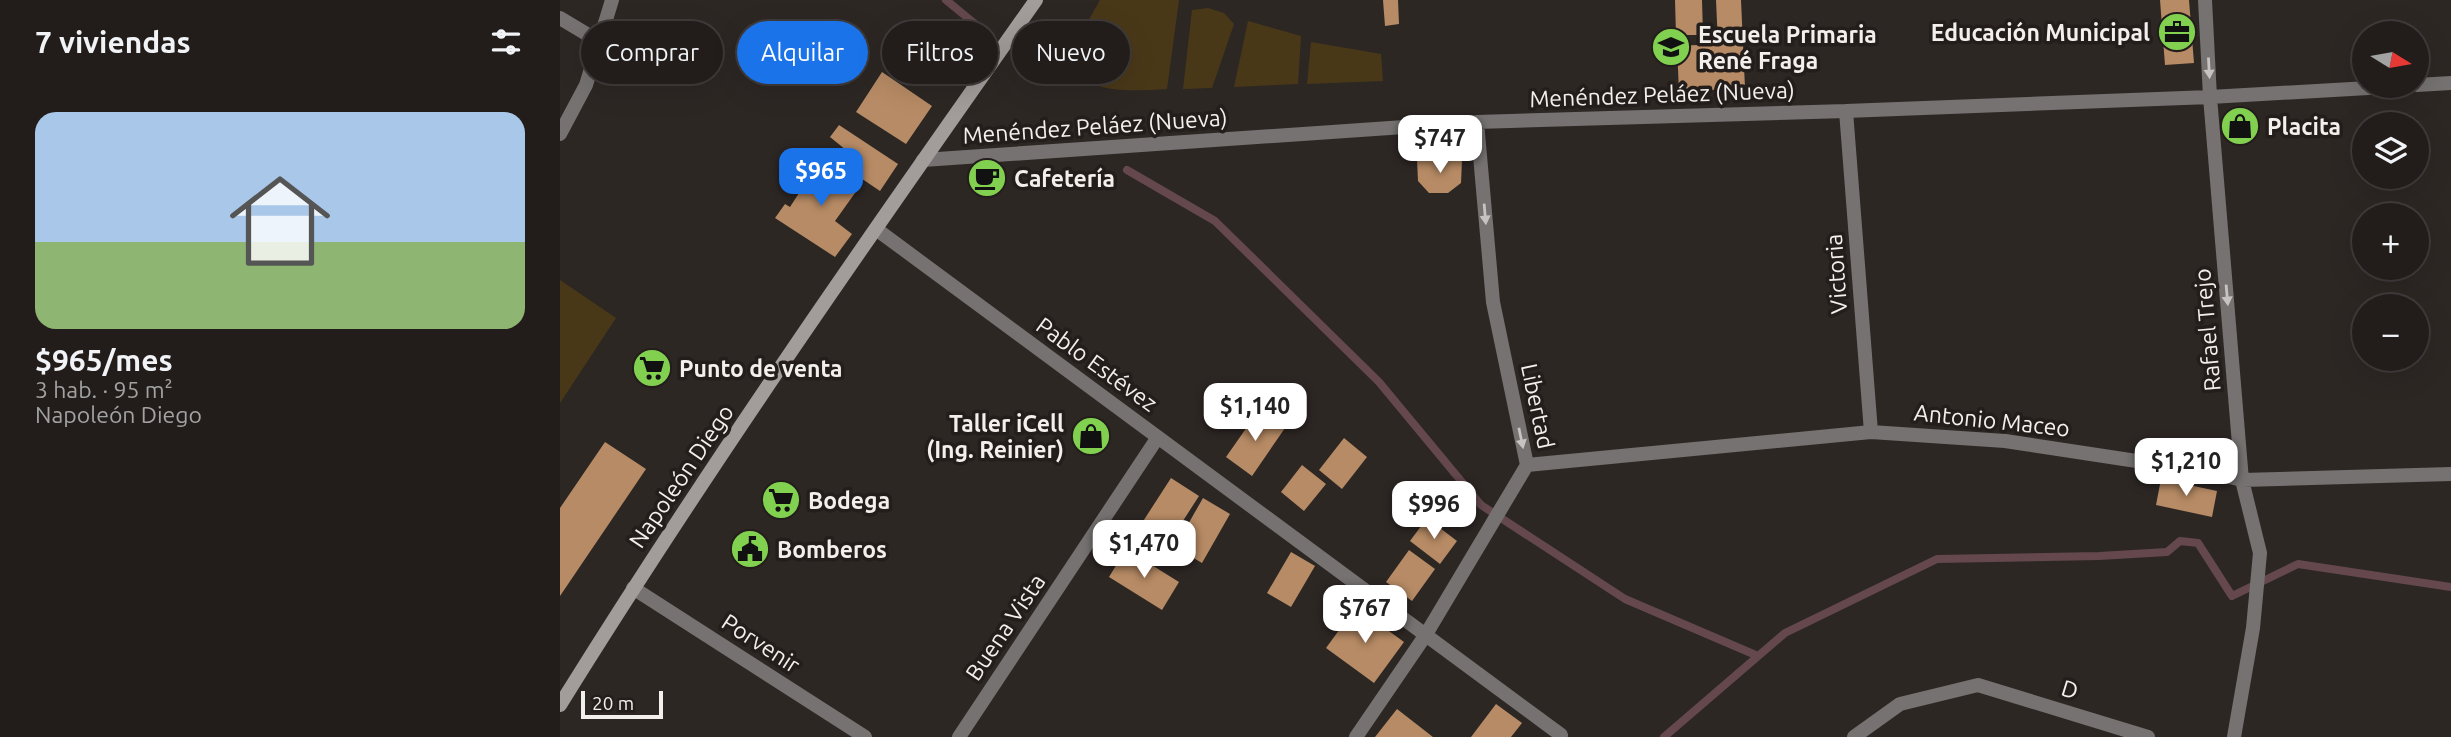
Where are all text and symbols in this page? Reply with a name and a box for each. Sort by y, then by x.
office icon: Educación Municipal [2156,11,2198,53]
place label: Educación Municipal [1931,20,2150,45]
chip: Comprar [581,21,723,84]
chip: Alquilar [737,21,868,84]
chip: Filtros [882,21,998,84]
chip: Nuevo [1012,21,1130,84]
north arrow [2352,21,2429,98]
map controls [2352,21,2429,371]
place label: Escuela Primaria René Fraga [1698,22,1877,73]
icon: filters [487,23,525,61]
text: 7 viviendas [35,25,191,59]
school or university icon: Escuela Primaria René Fraga [1650,26,1692,68]
one-way arrow [2203,57,2214,79]
street label: Menéndez Peláez (Nueva) [1529,77,1795,112]
street label: Menéndez Peláez (Nueva) [962,104,1228,149]
shop icon: Placita [2219,105,2261,147]
button: layers [2352,112,2429,189]
place label: Placita [2267,114,2341,139]
pin: $747 [1399,116,1481,175]
text: $747 [1414,125,1466,150]
pin: $965 [780,148,862,208]
cafe icon: Cafetería [966,157,1008,199]
icon: home [217,158,343,284]
text: $965 [795,158,847,183]
place label: Cafetería [1014,166,1115,191]
one-way arrow [1480,203,1491,225]
button: + [2352,203,2429,280]
street label: Victoria [1821,233,1851,315]
street label: Rafael Trejo [2189,268,2225,392]
one-way arrow [2222,284,2233,306]
button: − [2352,294,2429,371]
street label: Pablo Estévez [1032,312,1162,416]
text: $965/mes [35,343,173,377]
supermarket icon: Punto de venta [631,347,673,389]
place label: Punto de venta [679,356,843,381]
street label: Libertad [1517,361,1559,451]
text: 3 hab. · 95 m² [35,377,173,402]
pin: $1,140 [1198,384,1312,443]
text: $1,140 [1220,393,1290,418]
street label: Antonio Maceo [1913,399,2071,441]
street label: Napoleón Diego [624,400,738,552]
text: Napoleón Diego [35,402,202,427]
place label: Taller iCell (Ing. Reinier) [926,411,1064,463]
shop icon: Taller iCell (Ing. Reinier) [1070,415,1112,457]
one-way arrow [1516,427,1527,449]
pin: $1,210 [2129,438,2243,498]
text: $1,210 [2151,448,2221,473]
supermarket icon: Bodega [760,479,802,521]
pin: $996 [1393,482,1475,541]
place label: Bodega [808,488,890,513]
text: $996 [1408,491,1460,516]
pin: $1,470 [1087,520,1201,580]
public building icon: Bomberos [729,528,771,570]
text: $1,470 [1109,530,1179,555]
place label: Bomberos [777,537,887,562]
street label: Buena Vista [960,569,1050,685]
pin: $767 [1324,586,1406,645]
text: $767 [1339,595,1391,620]
street label: Porvenir [718,609,805,677]
street label: D [2059,675,2081,703]
scale bar [581,688,663,720]
text: 20 m [592,692,634,714]

